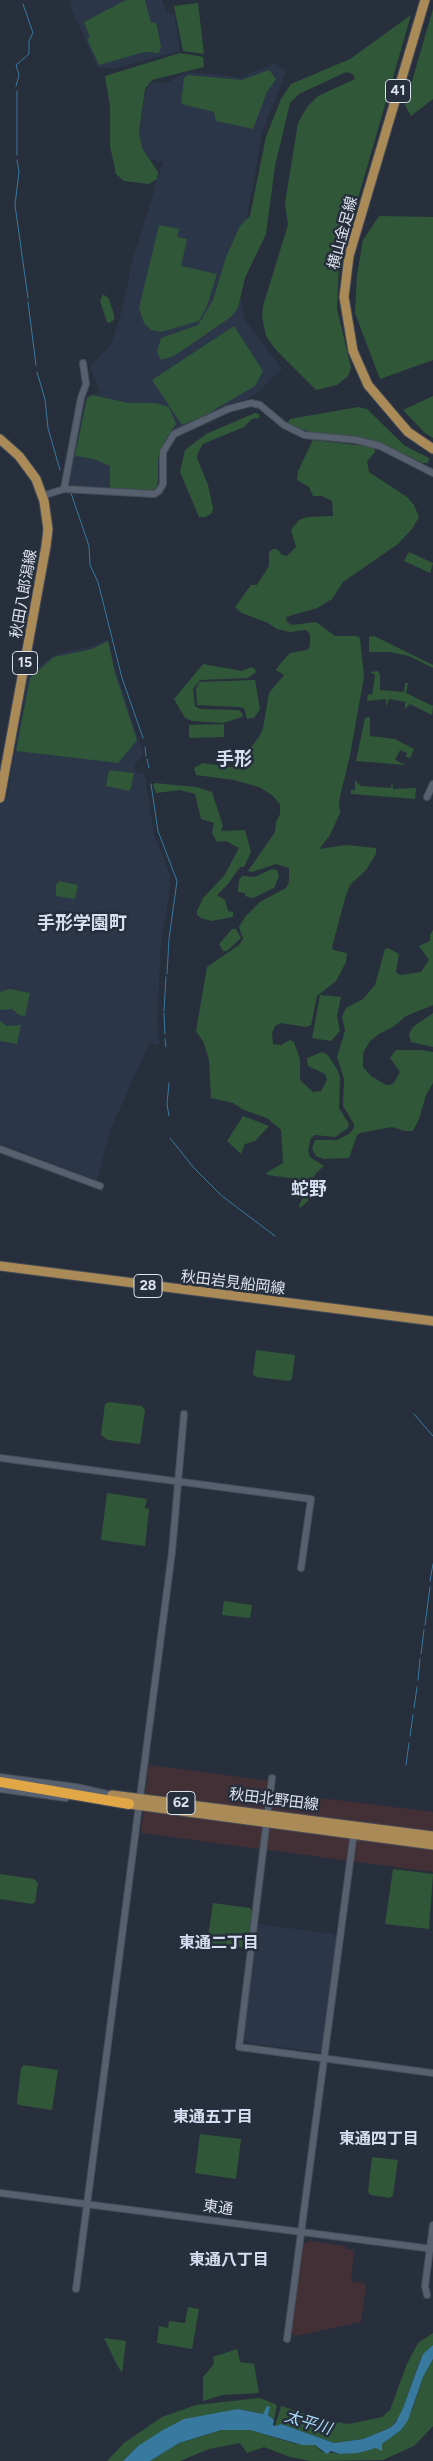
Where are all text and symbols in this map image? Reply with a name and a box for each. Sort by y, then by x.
road number: 41 [386,80,410,102]
street label: 横山金足線 [325,194,361,272]
street label: 秋田八郎潟線 [7,548,41,640]
road number: 15 [12,651,38,674]
district label: 手形 [216,749,252,771]
district label: 手形学園町 [37,913,127,935]
district label: 蛇野 [291,1179,327,1201]
street label: 秋田岩見船岡線 [180,1268,286,1298]
road number: 28 [134,1274,162,1298]
street label: 秋田北野田線 [228,1786,320,1814]
road number: 62 [167,1792,195,1815]
district label: 東通二丁目 [179,1933,259,1953]
district label: 東通五丁目 [173,2107,253,2127]
district label: 東通四丁目 [339,2129,419,2149]
street label: 東通 [202,2197,234,2219]
district label: 東通八丁目 [189,2250,269,2270]
water label: 太平川 [282,2407,334,2439]

